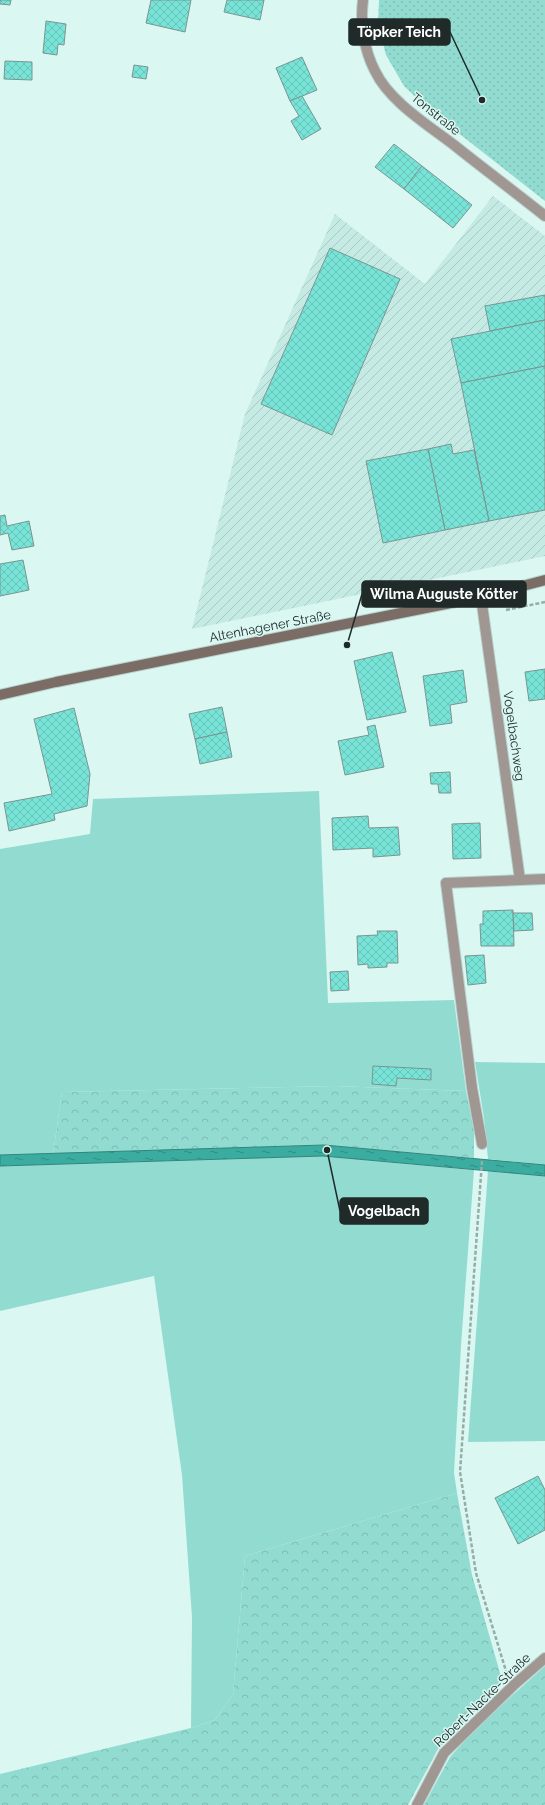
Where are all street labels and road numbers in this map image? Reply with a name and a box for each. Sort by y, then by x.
street label: Tonstraße [408,90,464,139]
street label: Altenhagener Straße [208,607,332,645]
street label: Vogelbachweg [500,690,528,782]
street label: Robert-Nacke-Straße [431,1650,534,1750]

